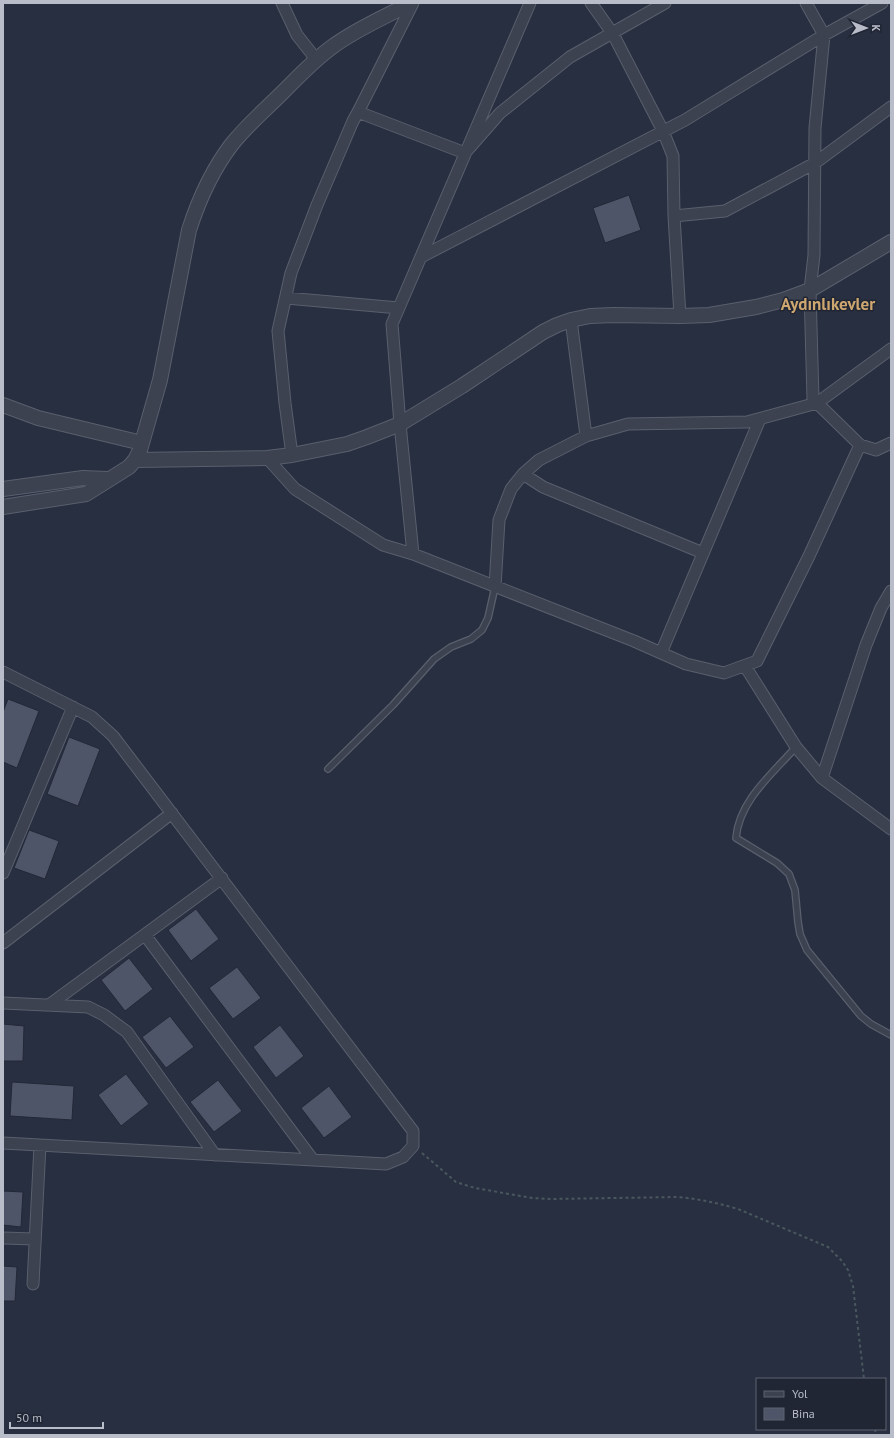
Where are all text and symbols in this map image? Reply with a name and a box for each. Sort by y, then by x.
north arrow [846,8,886,48]
text: K [869,25,883,32]
district label: Aydınlıkevler [781,293,875,315]
legend [756,1378,886,1430]
text: Yol [792,1386,808,1401]
scale bar [10,1404,103,1430]
text: Bina [792,1406,815,1421]
text: 50 m [16,1410,42,1425]

